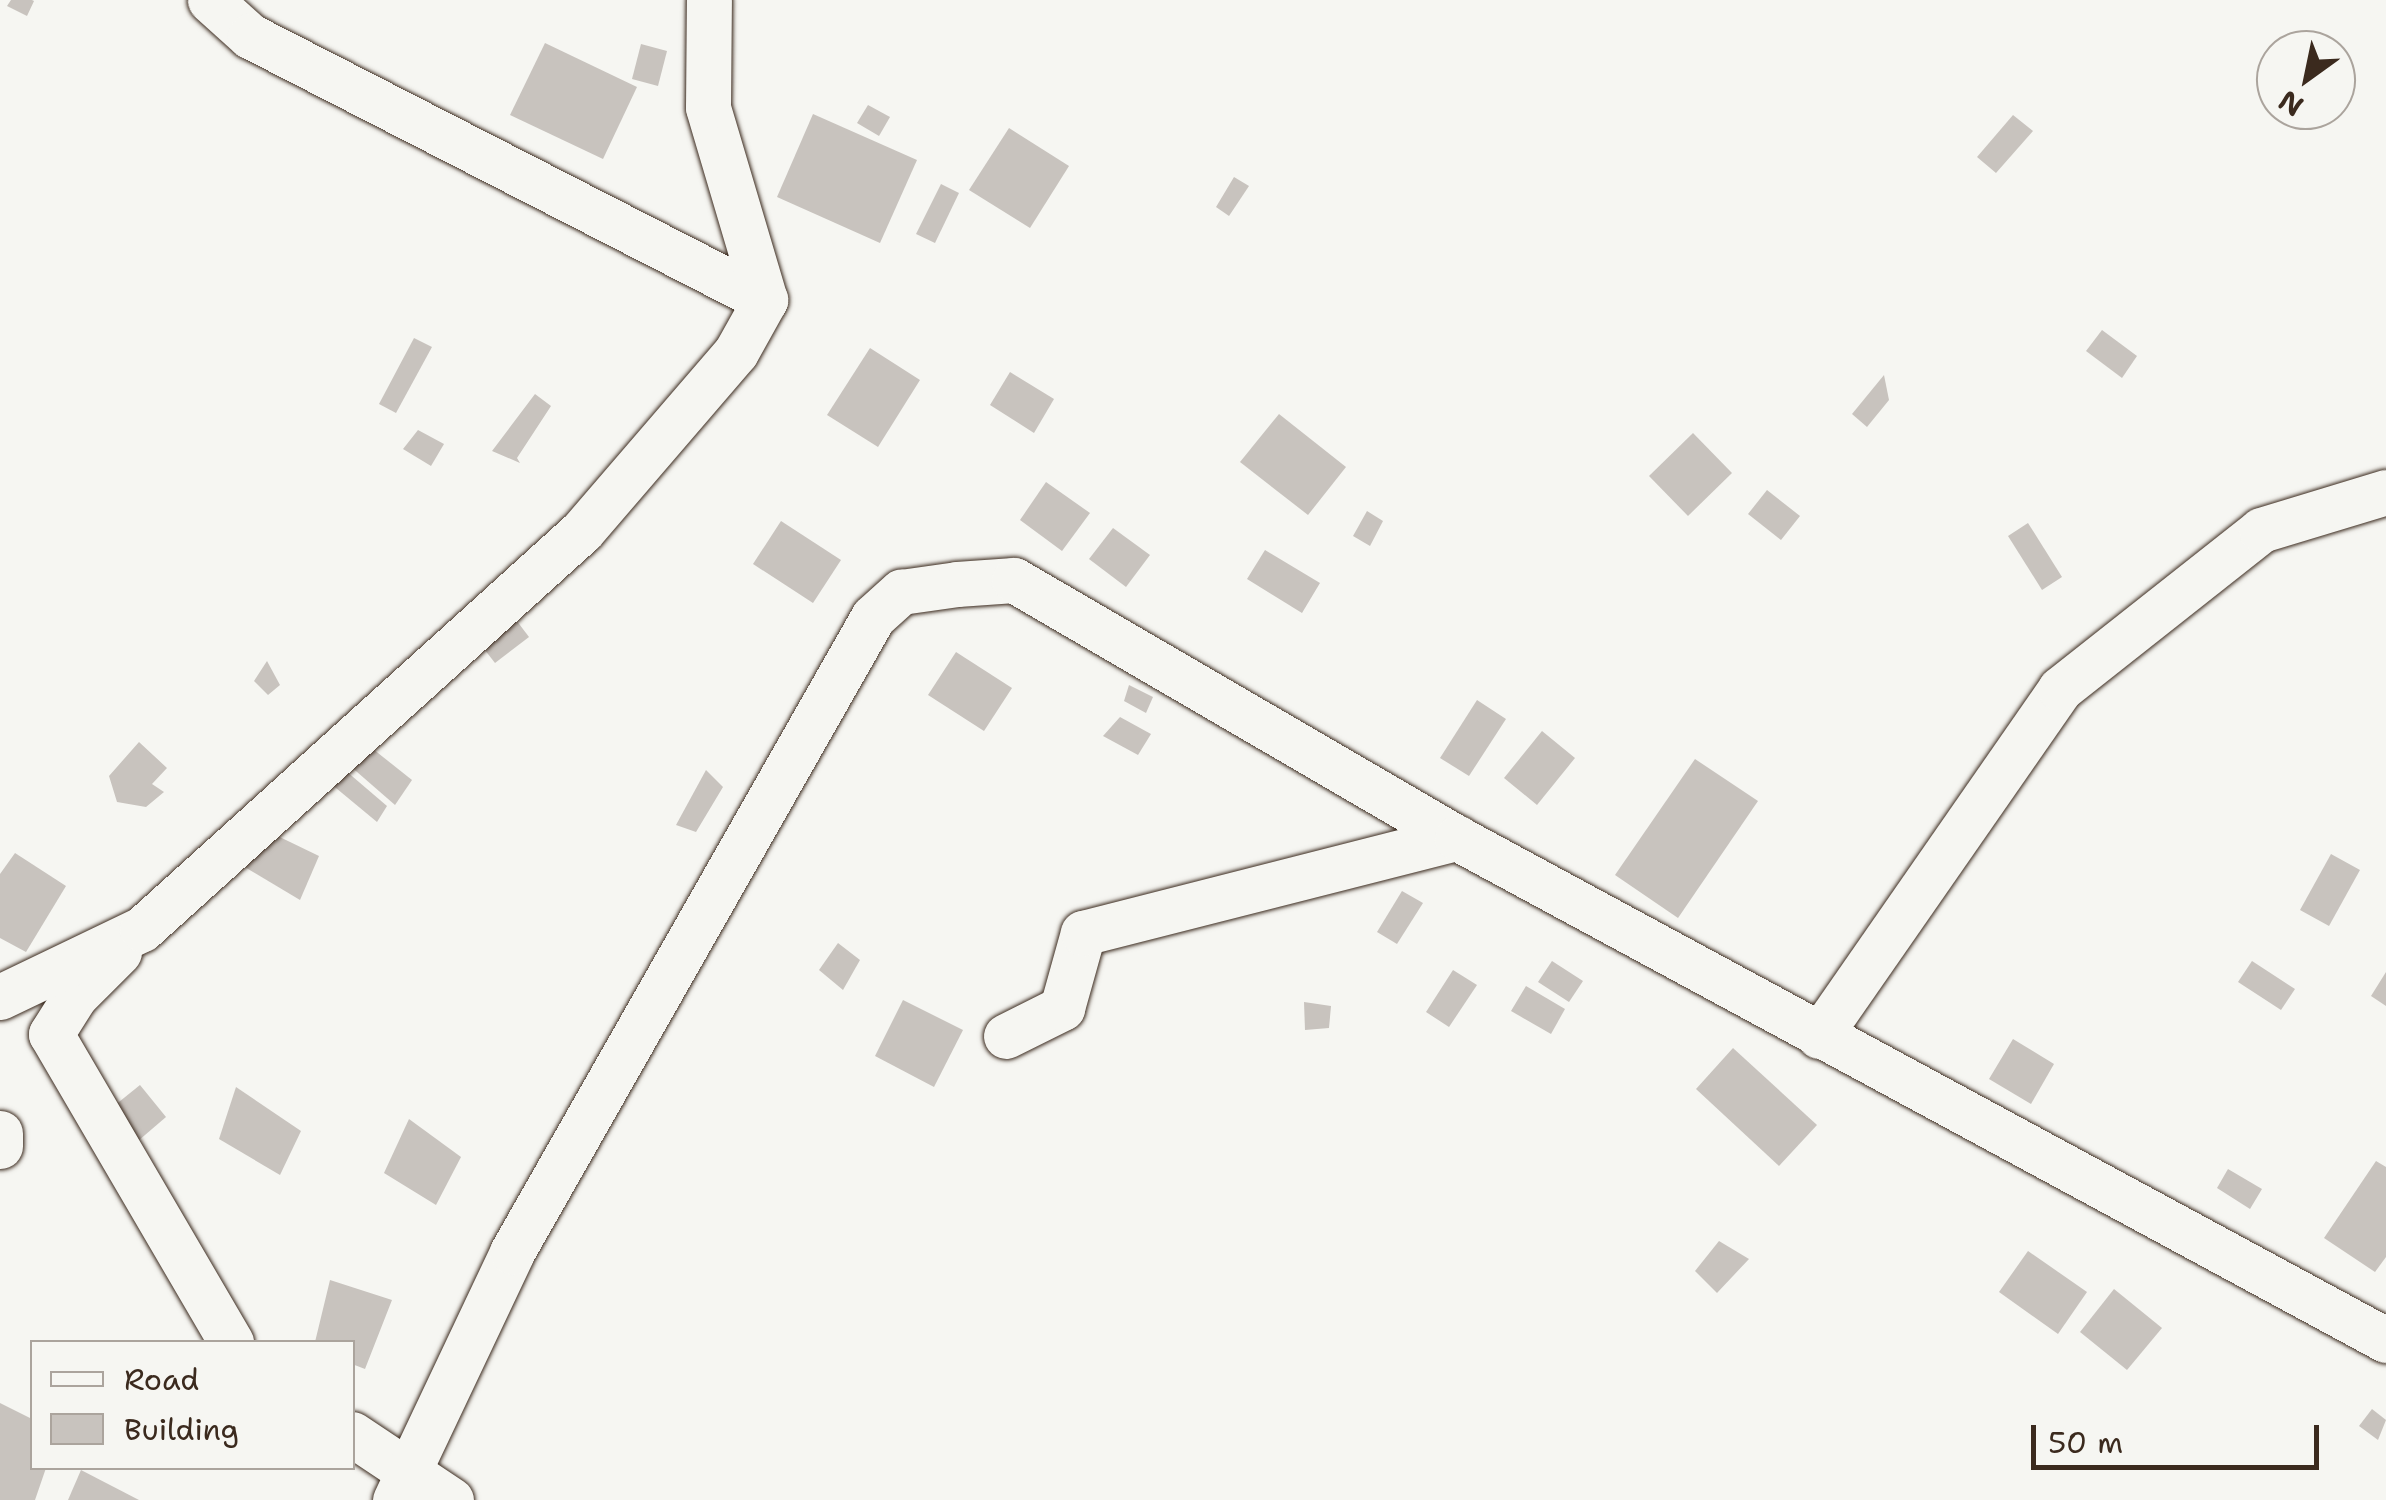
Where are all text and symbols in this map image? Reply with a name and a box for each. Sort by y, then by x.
north arrow [2256,30,2356,130]
text: N [2271,82,2310,125]
legend [30,1340,355,1470]
text: Road [124,1359,199,1400]
scale bar [2036,1405,2324,1467]
text: Building [124,1409,239,1450]
text: 50 m [2048,1422,2123,1463]

